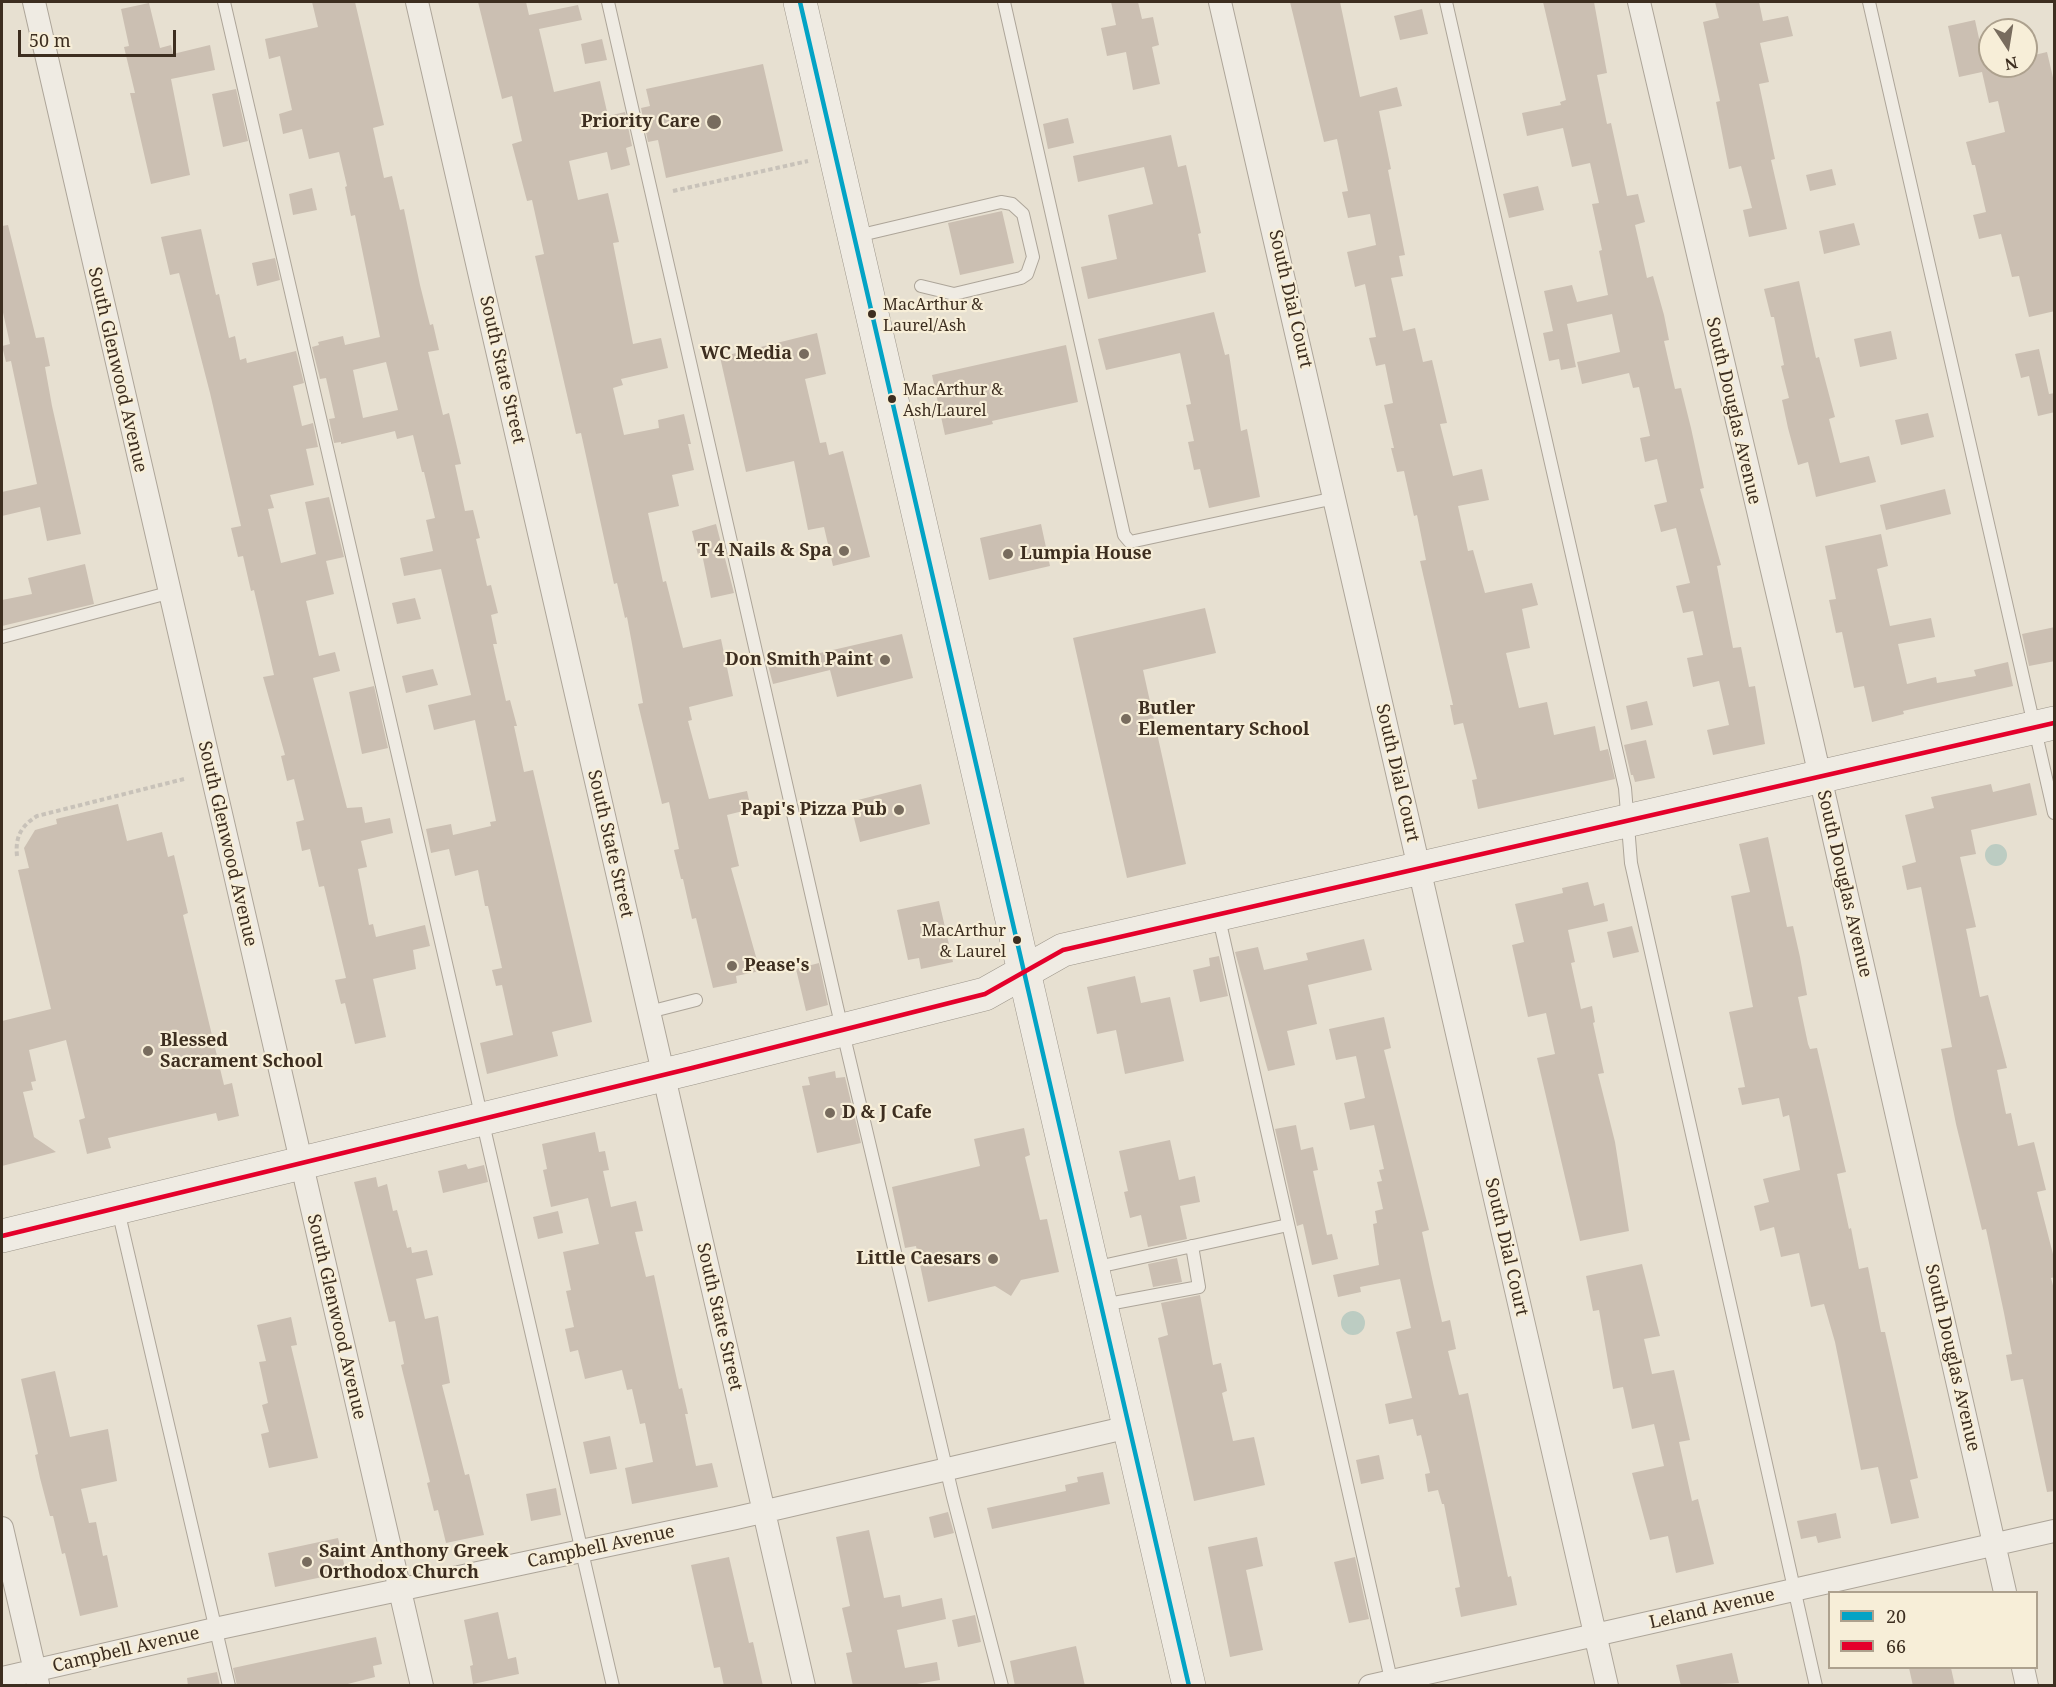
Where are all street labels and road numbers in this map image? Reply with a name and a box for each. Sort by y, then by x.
street label: South Dial Court [1264,228,1316,370]
street label: South Glenwood Avenue [83,265,151,475]
street label: South State Street [474,294,530,446]
street label: South Douglas Avenue [1701,315,1765,507]
street label: South Dial Court [1371,702,1423,844]
street label: South Glenwood Avenue [193,739,261,949]
street label: South State Street [582,768,638,920]
street label: South Douglas Avenue [1812,788,1876,980]
street label: South Dial Court [1480,1176,1532,1318]
street label: South Glenwood Avenue [302,1212,370,1422]
street label: South State Street [691,1241,747,1393]
street label: South Douglas Avenue [1920,1262,1984,1454]
street label: Campbell Avenue [525,1521,677,1573]
street label: Leland Avenue [1647,1584,1777,1634]
street label: Campbell Avenue [50,1623,202,1677]

